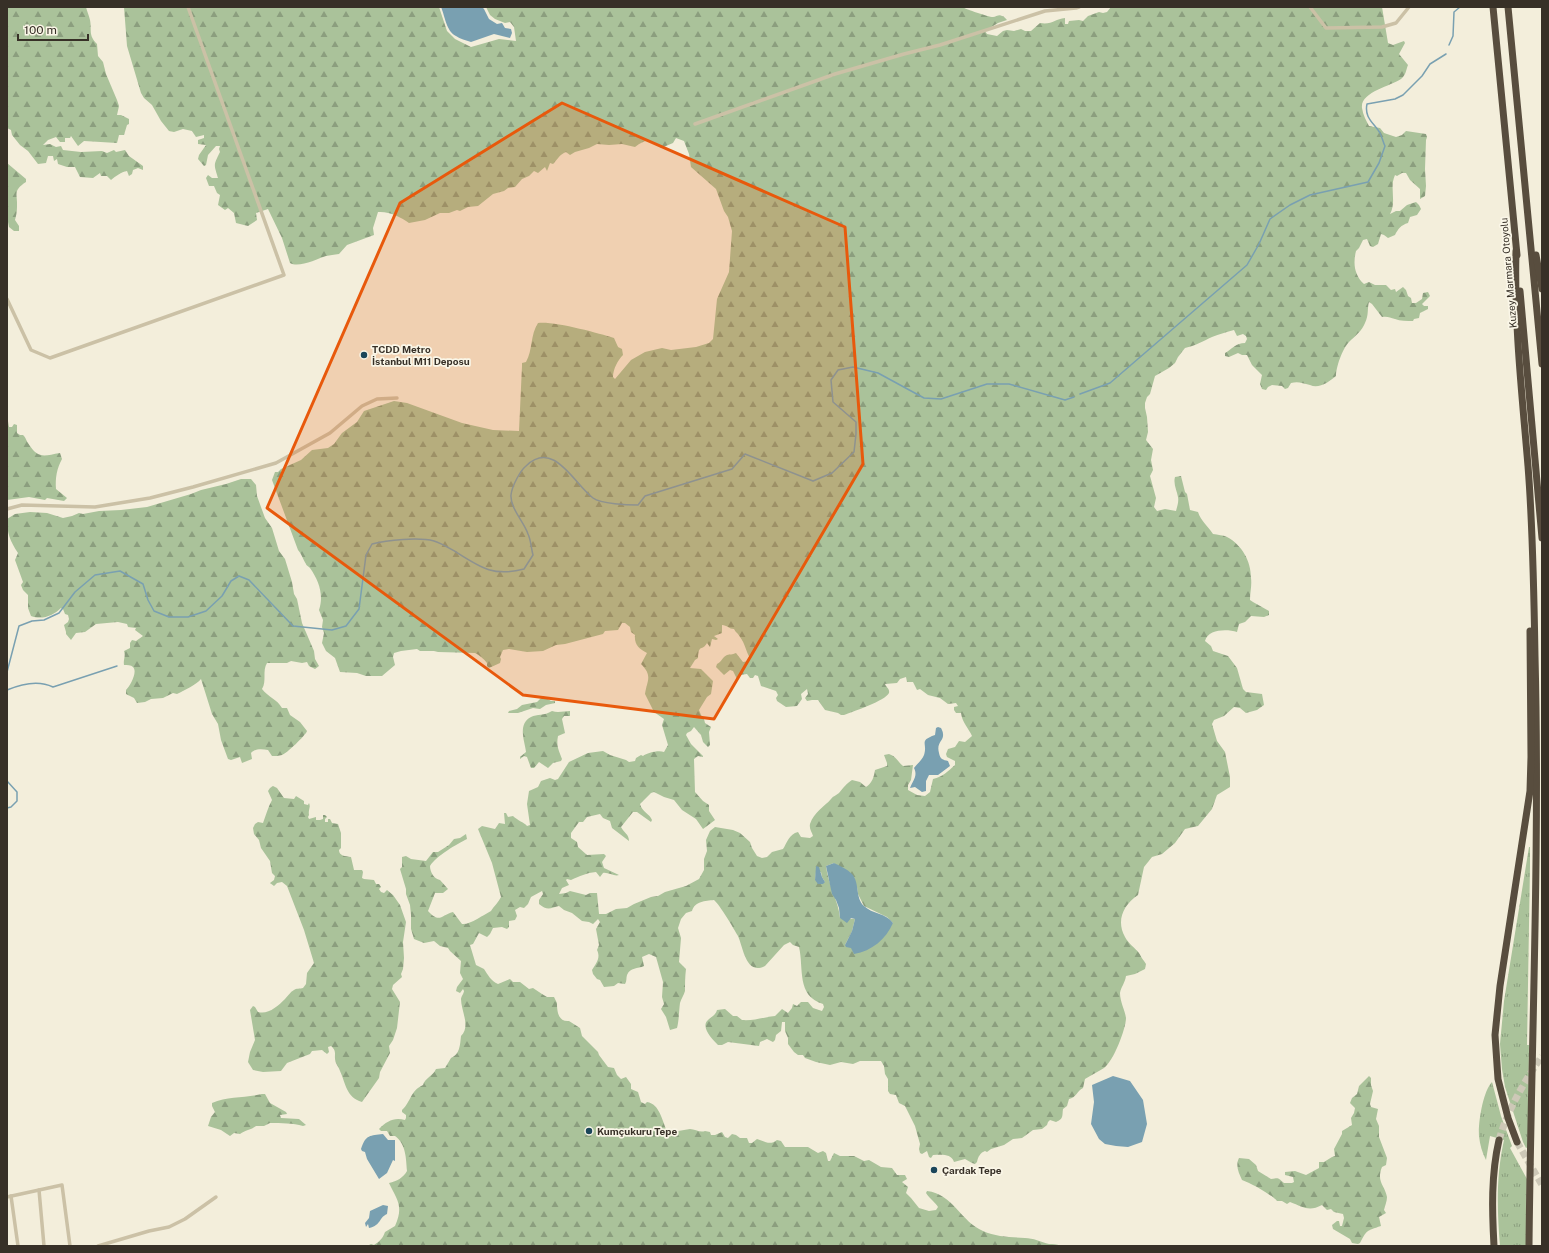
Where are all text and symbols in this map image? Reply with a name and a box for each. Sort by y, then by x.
scale bar [18,16,88,42]
text: 100 m [24,23,57,37]
street label: Kuzey Marmara Otoyolu [1497,217,1519,329]
place label: TCDD Metro İstanbul M11 Deposu [372,343,470,367]
marker: TCDD Metro İstanbul M11 Deposu [359,350,369,360]
place label: Kumçukuru Tepe [597,1125,677,1137]
marker: Kumçukuru Tepe [584,1126,594,1136]
place label: Çardak Tepe [942,1164,1002,1176]
marker: Çardak Tepe [929,1165,939,1175]

